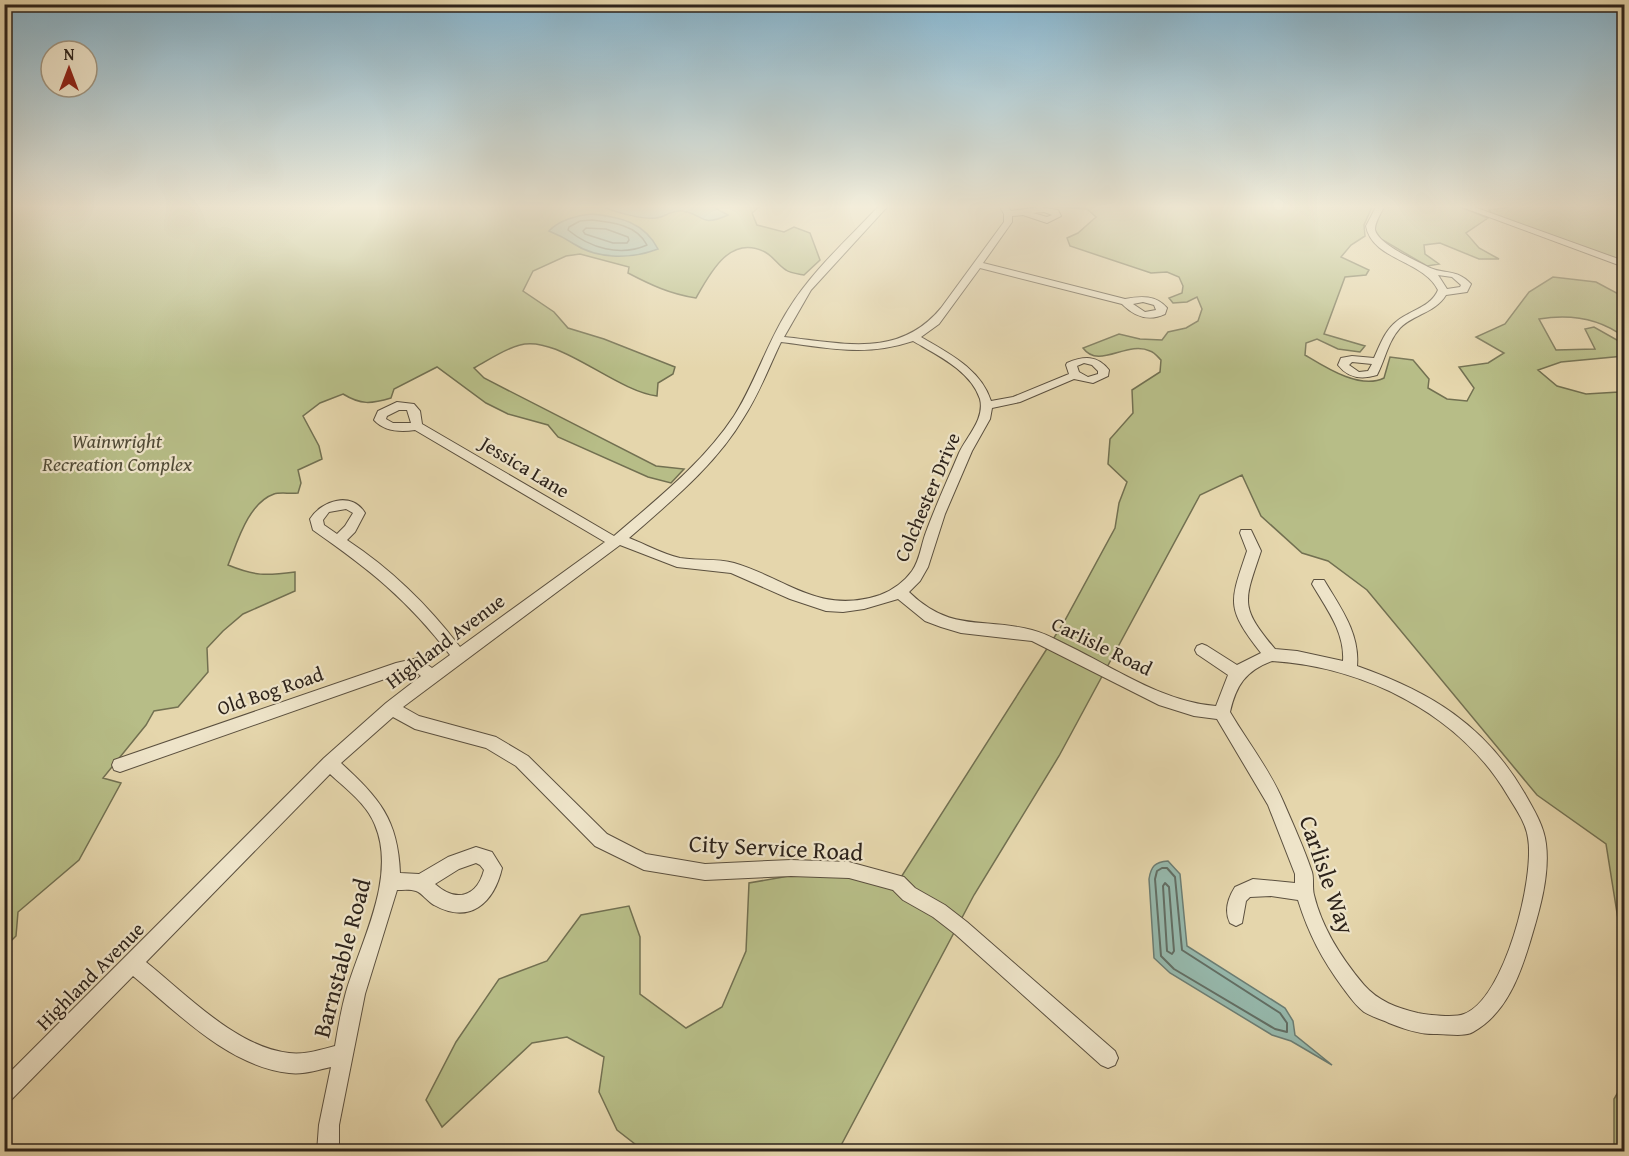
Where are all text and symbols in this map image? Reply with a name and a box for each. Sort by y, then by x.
north arrow [39,39,99,99]
text: N [64,42,75,66]
park label: Wainwright Recreation Complex [41,426,192,478]
street label: Jessica Lane [472,427,575,505]
street label: Colchester Drive [886,428,967,566]
street label: Highland Avenue [379,586,510,695]
street label: Carlisle Road [1047,609,1158,683]
street label: Old Bog Road [213,659,327,722]
street label: Carlisle Way [1291,811,1364,939]
street label: City Service Road [688,825,864,870]
street label: Barnstable Road [303,874,380,1041]
street label: Highland Avenue [29,915,150,1036]

